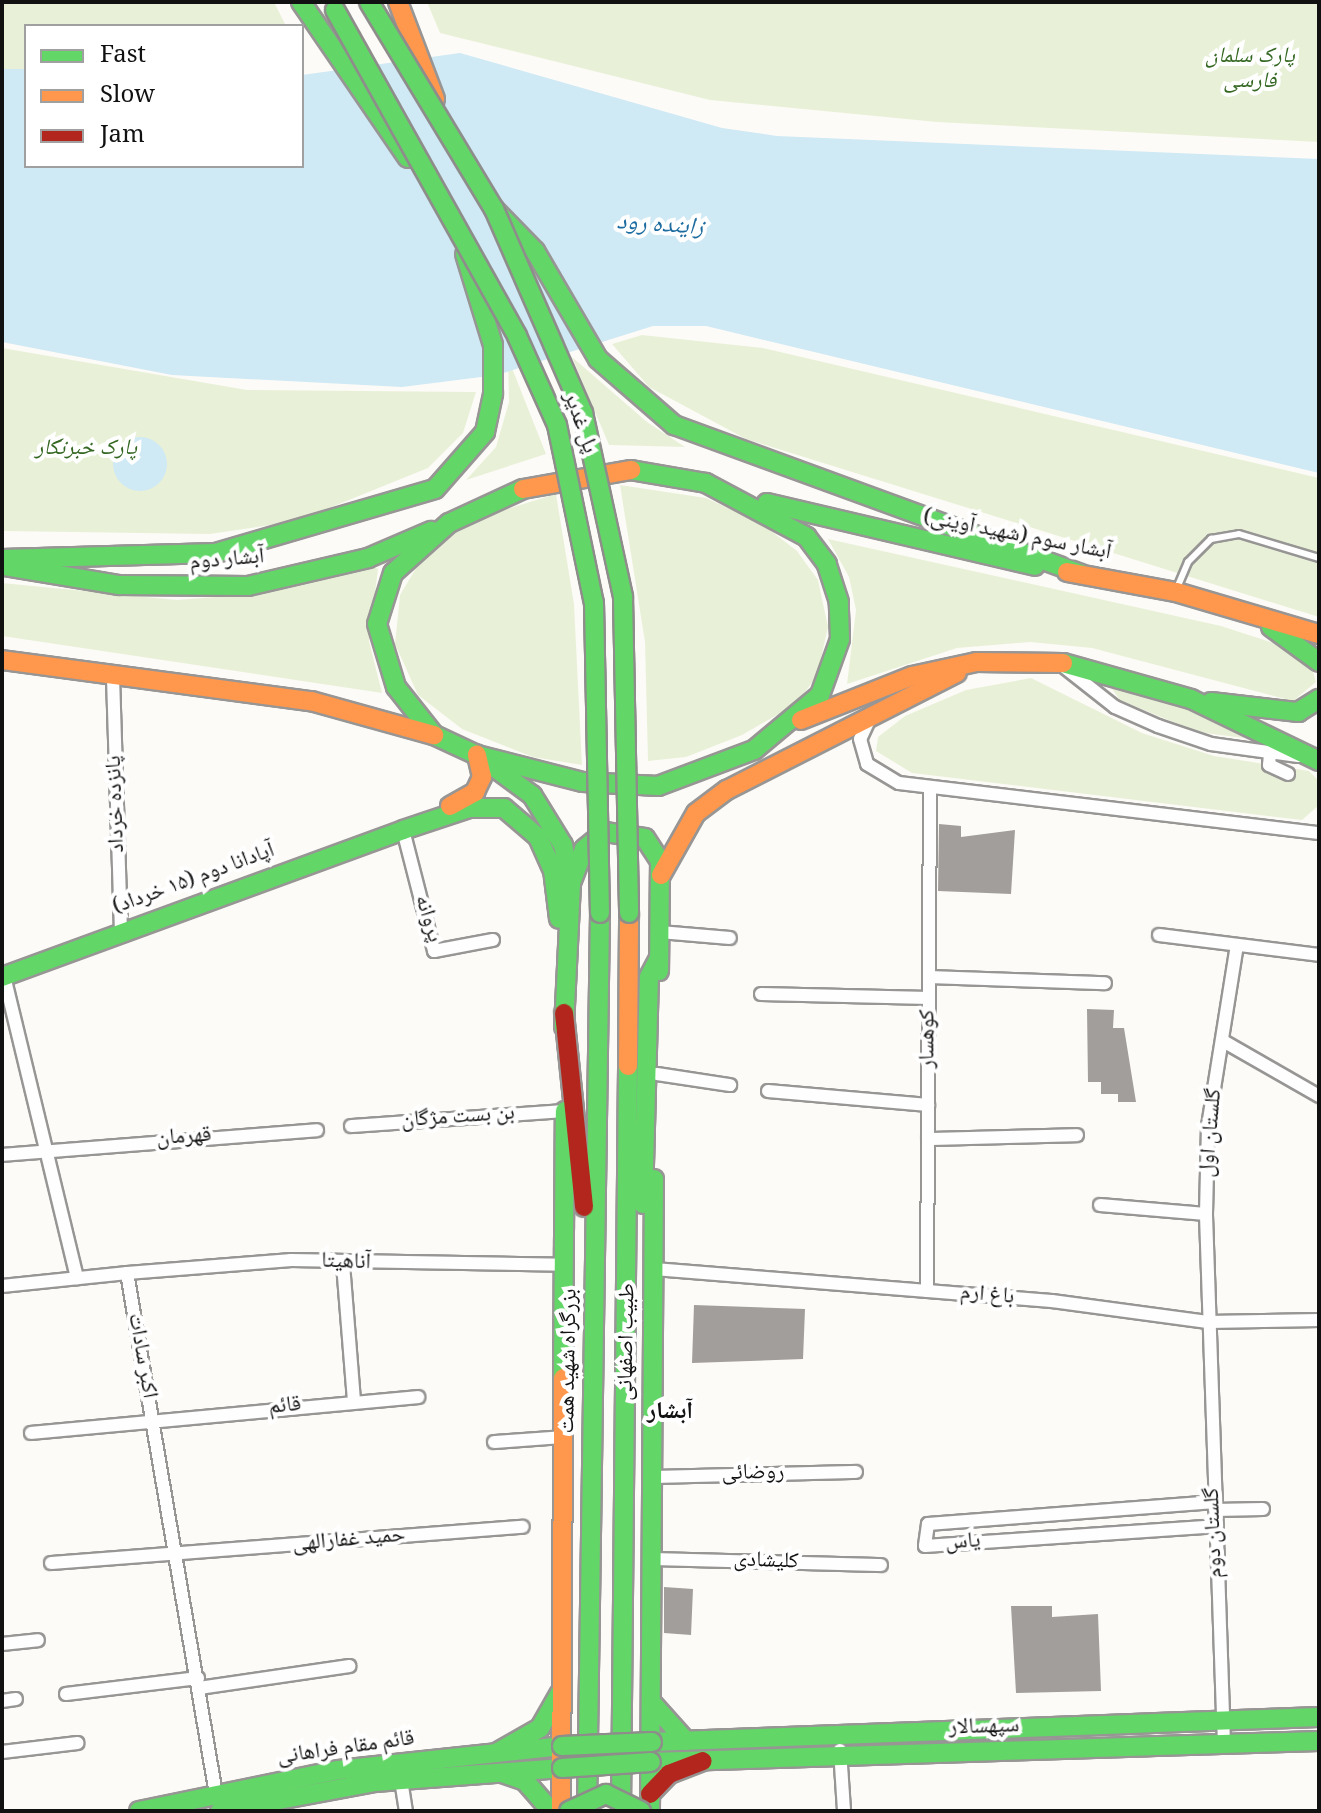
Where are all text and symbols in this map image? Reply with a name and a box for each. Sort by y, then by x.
legend [24,24,304,168]
text: Fast [100,36,146,77]
park label: پارک سلمان فارسی [1205,44,1295,96]
text: Slow [100,76,155,117]
text: Jam [100,116,145,157]
water label: زاینده رود [616,209,704,243]
street label: پل غدیر [556,389,602,457]
park label: پارک خبرنگار [35,437,137,463]
street label: آبشار سوم (شهید آوینی) [921,505,1113,567]
street label: آبشار دوم [189,545,265,577]
street label: پانزده خرداد [102,755,132,853]
street label: آپادانا دوم (۱۵ خرداد) [109,838,279,922]
street label: پروانه [407,892,447,946]
street label: کوهسار [916,1009,942,1069]
street label: گلستان اول [1195,1088,1229,1178]
street label: بن بست مژگان [400,1101,516,1135]
street label: قهرمان [156,1123,212,1153]
street label: آناهیتا [321,1249,371,1277]
street label: باغ ارم [959,1280,1015,1312]
street label: طبیب اصفهانی [614,1283,642,1401]
street label: بزرگراه شهید همت [556,1288,584,1434]
street label: اکبر سادات [121,1311,161,1401]
street label: قائم [267,1392,303,1422]
district label: آبشار [647,1399,693,1427]
street label: روضائی [721,1460,785,1488]
street label: گلستان دوم [1200,1487,1230,1579]
street label: حمید غفارالهی [291,1523,407,1559]
street label: یاس [944,1529,982,1557]
street label: کلیشادی [733,1548,799,1576]
street label: سپهسالار [948,1714,1020,1742]
street label: قائم مقام فراهانی [276,1726,416,1772]

